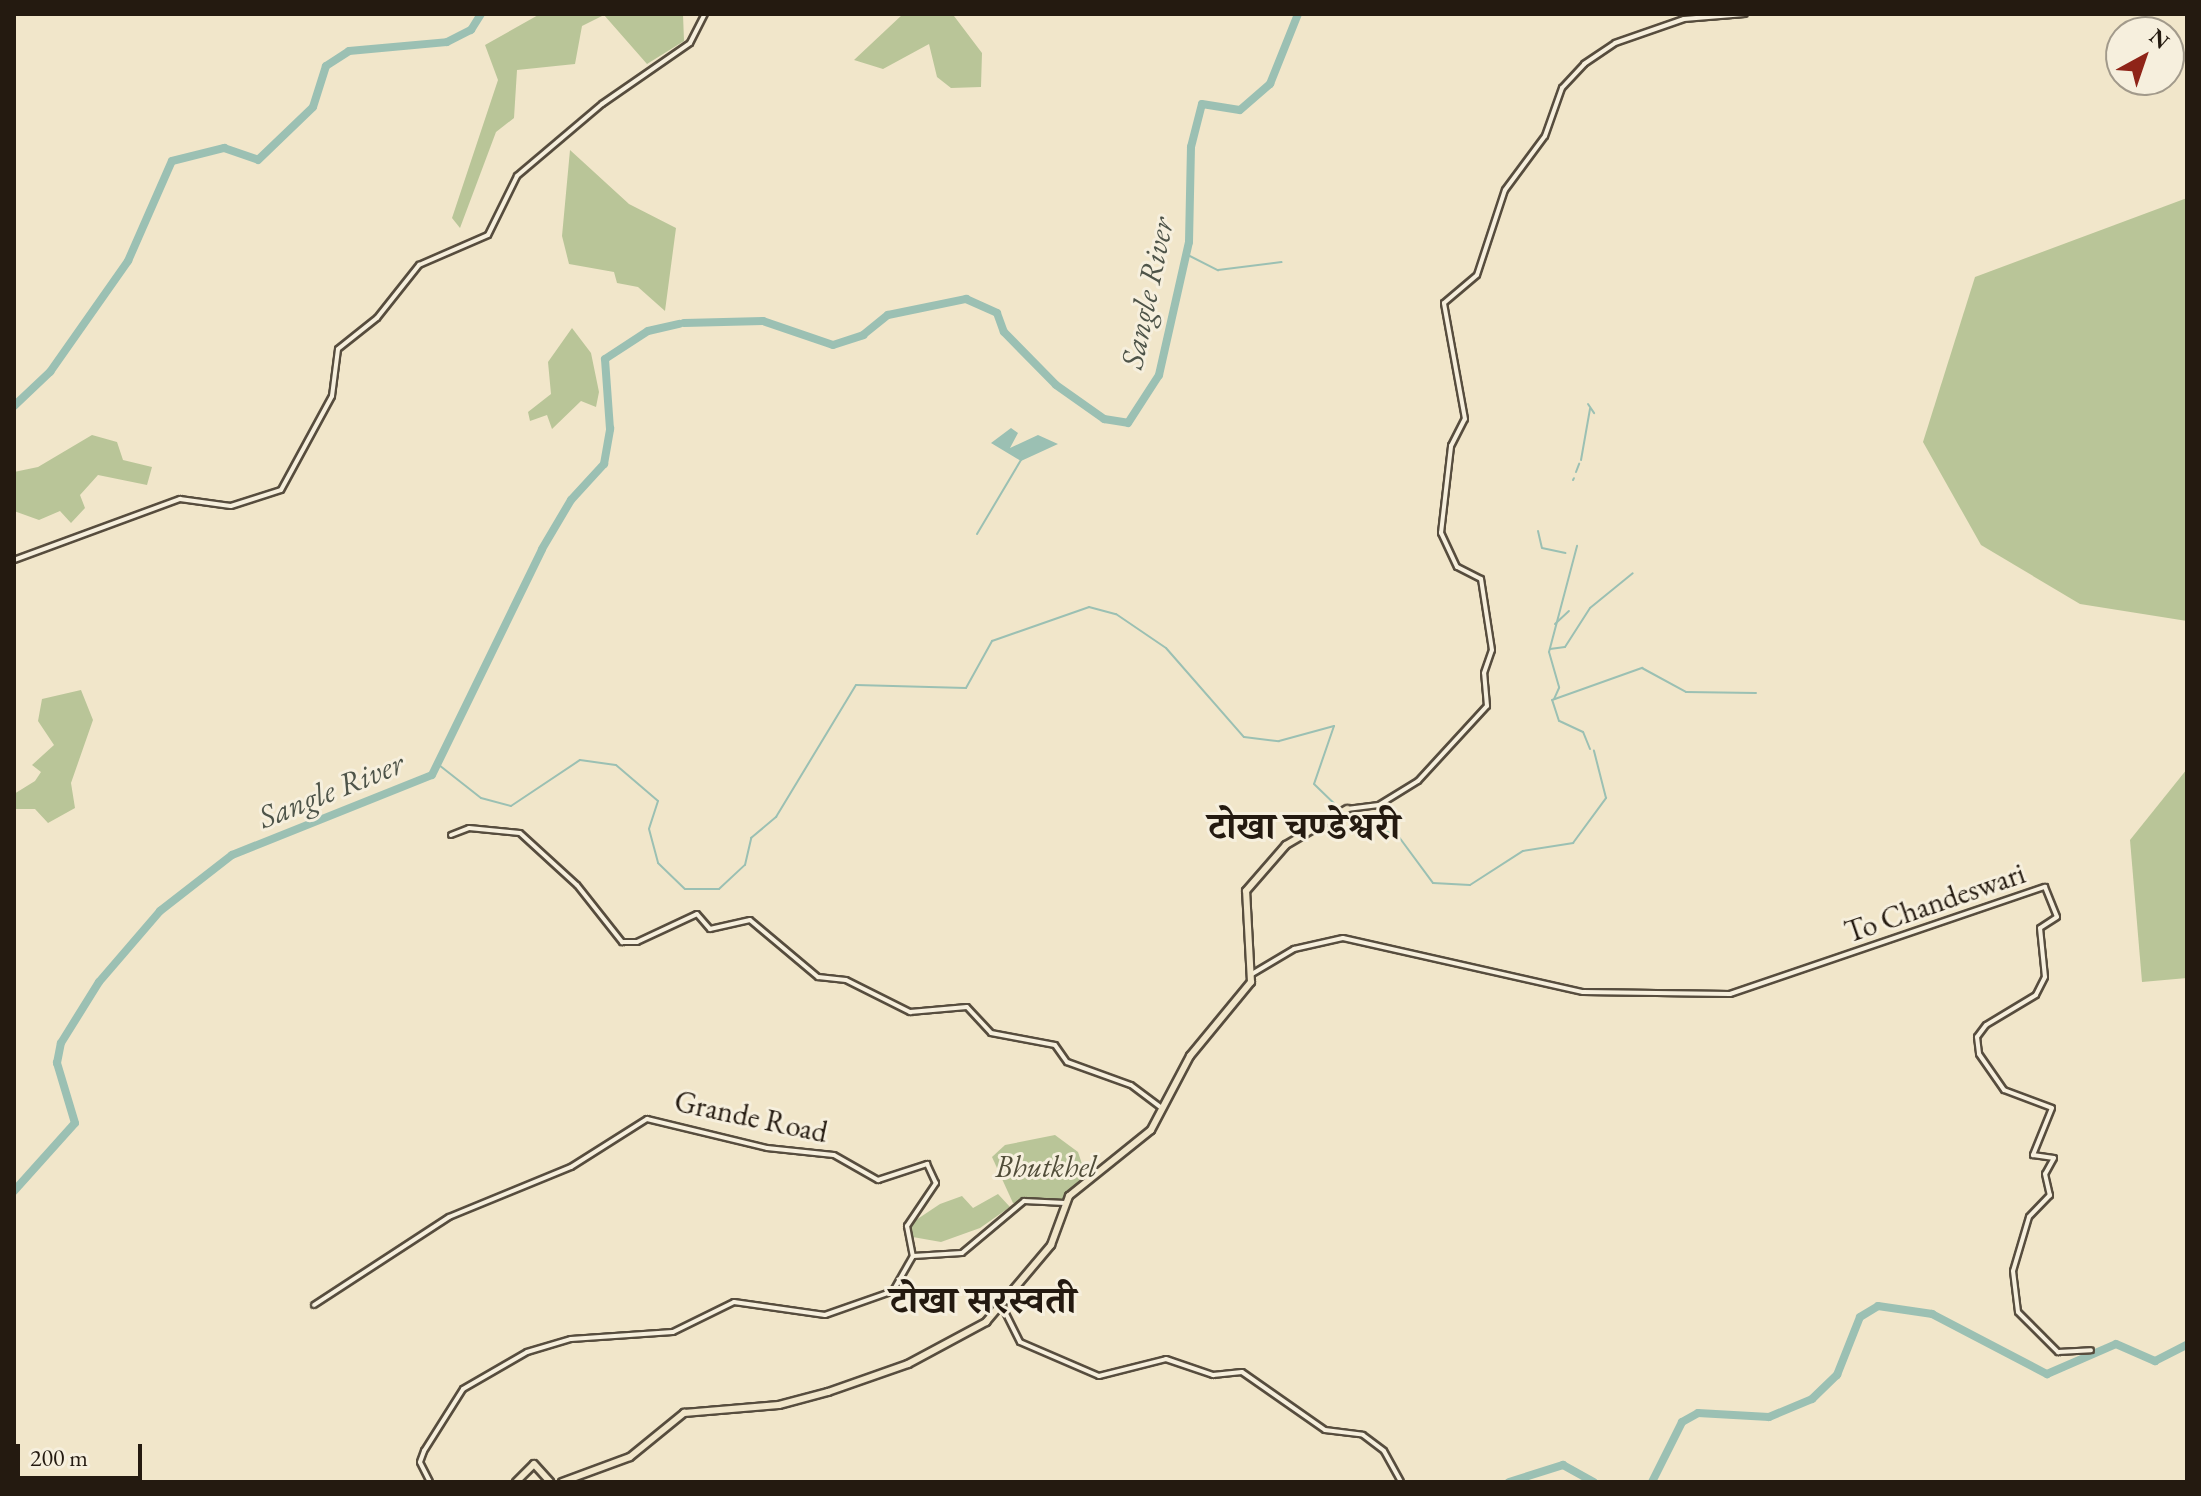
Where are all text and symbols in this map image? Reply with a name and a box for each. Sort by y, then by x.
north arrow [2105,16,2185,96]
text: N [2143,22,2176,56]
water label: Sangle River [1112,214,1182,372]
water label: Sangle River [253,743,409,837]
district label: टोखा चण्डेश्वरी [1208,803,1400,849]
street label: To Chandeswari [1840,855,2030,951]
street label: Grande Road [671,1083,831,1151]
park label: Bhutkhel [995,1149,1097,1185]
district label: टोखा सरस्वती [890,1277,1076,1323]
scale bar [20,1428,146,1478]
text: 200 m [30,1442,88,1473]

